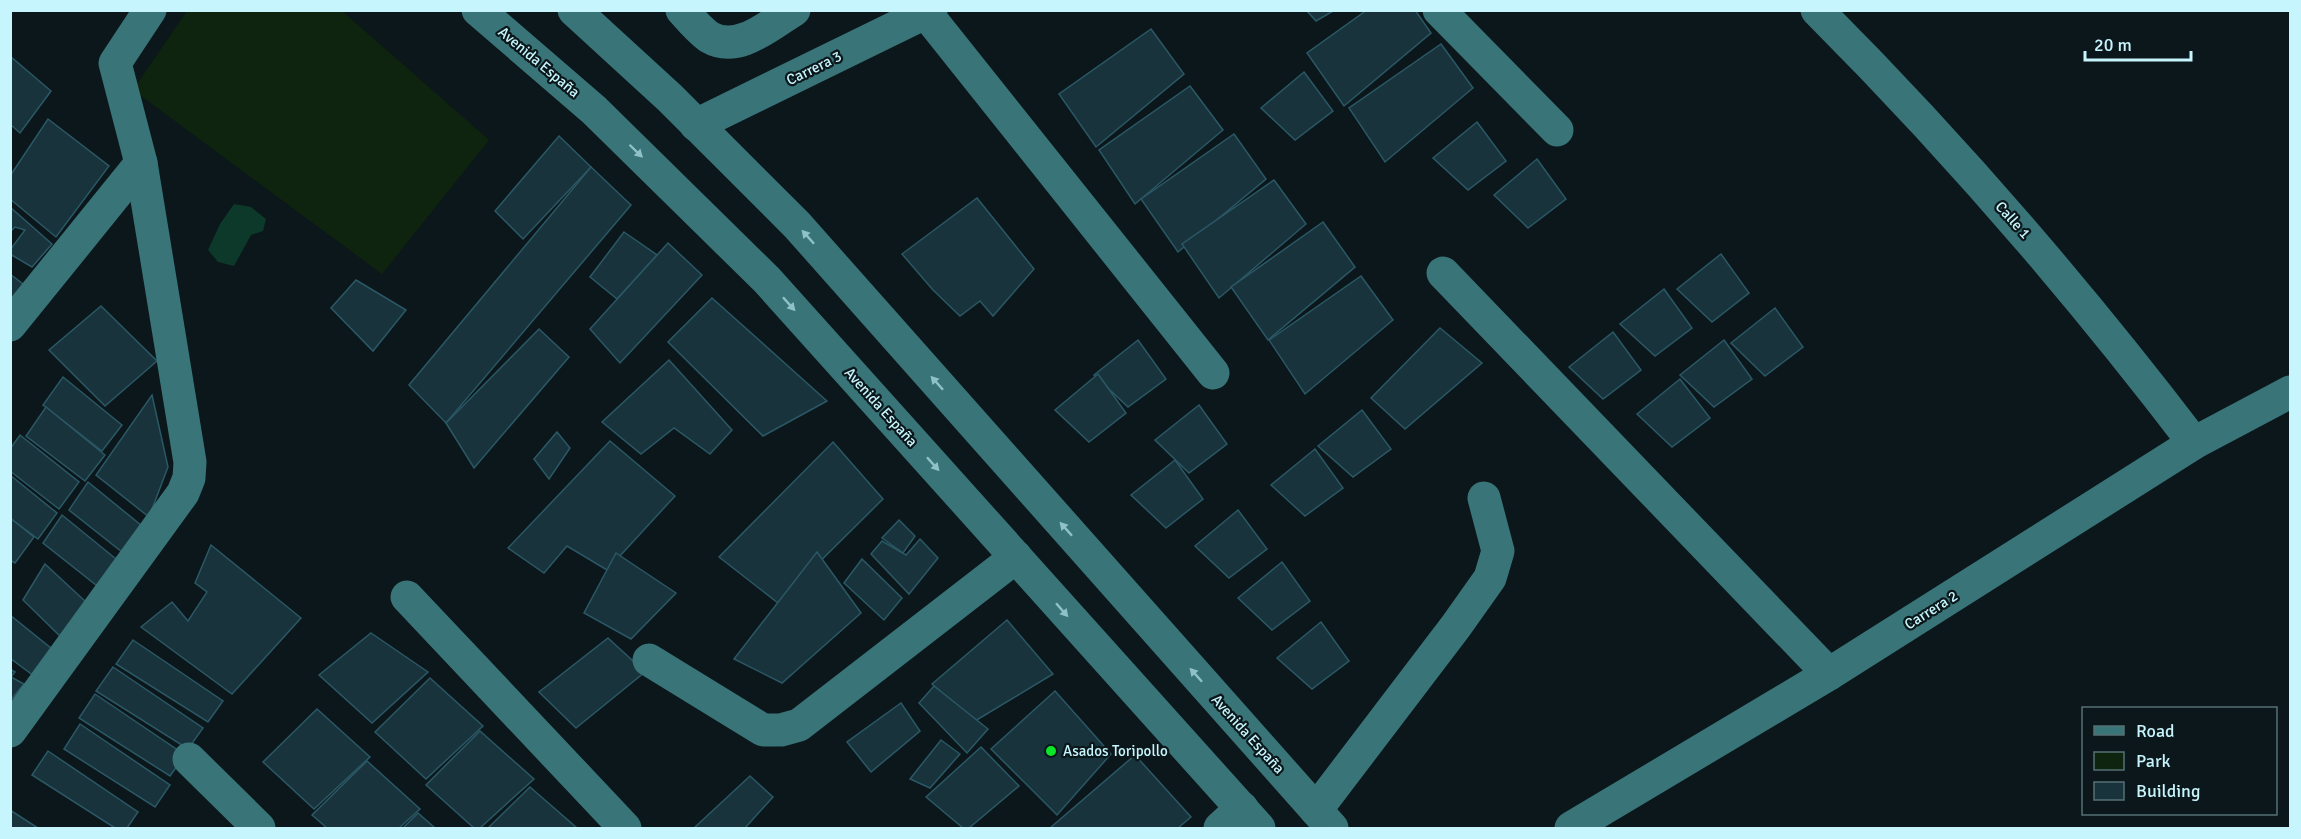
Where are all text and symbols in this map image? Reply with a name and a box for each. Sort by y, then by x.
street label: Avenida España [495,23,583,101]
scale bar [2085,24,2192,62]
text: 20 m [2094,34,2132,56]
street label: Carrera 3 [783,47,845,89]
one-way arrow [629,143,643,157]
street label: Calle 1 [1992,198,2034,242]
one-way arrow [802,230,815,245]
one-way arrow [782,296,796,311]
street label: Avenida España [841,364,921,450]
one-way arrow [931,376,944,391]
one-way arrow [926,456,939,471]
one-way arrow [1060,522,1073,537]
street label: Carrera 2 [1901,587,1961,633]
one-way arrow [1056,602,1069,618]
one-way arrow [1190,668,1203,683]
street label: Avenida España [1208,691,1288,777]
legend [2082,707,2277,815]
text: Road [2136,720,2175,742]
place label: Asados Toripollo [1063,742,1168,760]
marker: Asados Toripollo [1044,744,1058,758]
text: Park [2136,750,2171,772]
text: Building [2136,780,2200,802]

